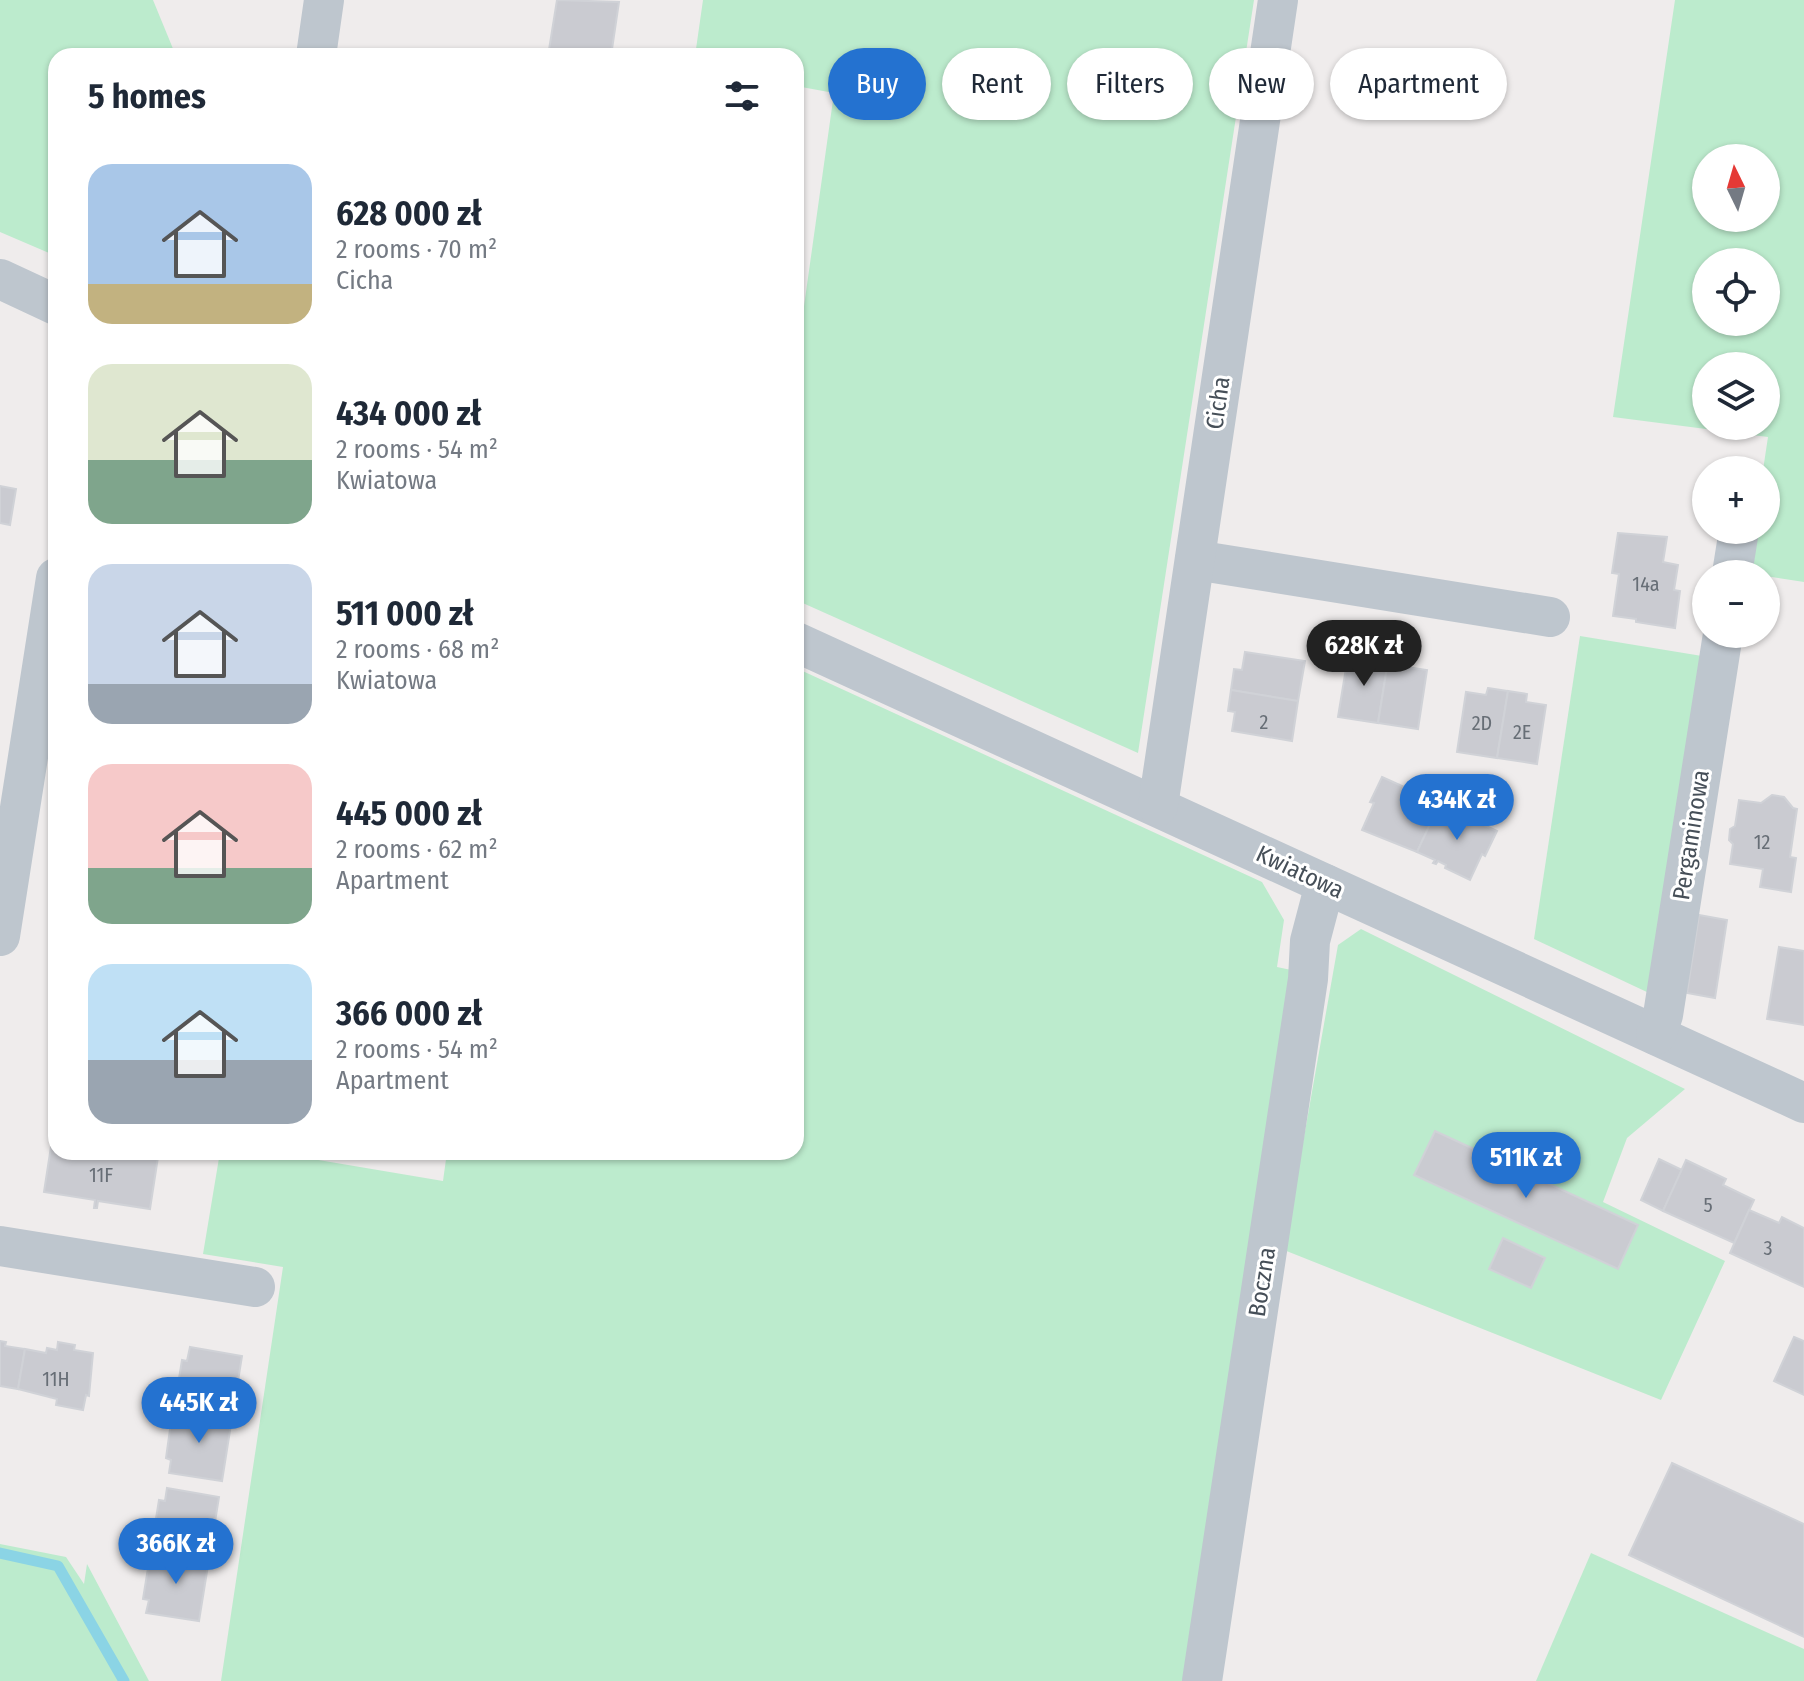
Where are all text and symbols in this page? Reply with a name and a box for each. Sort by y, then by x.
chip: Buy [828,48,926,120]
chip: Rent [942,48,1051,120]
chip: Filters [1067,48,1193,120]
chip: New [1209,48,1314,120]
chip: Apartment [1330,48,1507,120]
icon: filters [720,74,764,118]
text: 5 homes [88,76,206,117]
north arrow [1692,144,1780,232]
map controls [1692,144,1780,648]
text: 628 000 zł [336,193,482,234]
icon: home [152,196,248,292]
text: 2 rooms · 70 m² [336,234,497,265]
button: locate [1692,248,1780,336]
text: Cicha [336,265,393,296]
button: layers [1692,352,1780,440]
street label: Cicha [1200,375,1236,431]
text: 434 000 zł [336,393,482,434]
icon: home [152,396,248,492]
text: 2 rooms · 54 m² [336,434,498,465]
button: + [1692,456,1780,544]
text: Kwiatowa [336,465,437,496]
button: − [1692,560,1780,648]
house number: 14a [1632,572,1660,596]
text: 511 000 zł [336,593,474,634]
icon: home [152,596,248,692]
pin: 628K zł [1290,620,1438,688]
text: 628K zł [1325,630,1403,661]
text: 2 rooms · 68 m² [336,634,499,665]
text: Kwiatowa [336,665,437,696]
house number: 2 [1260,710,1269,734]
house number: 2D [1472,711,1492,735]
house number: 2E [1513,720,1531,744]
street label: Pergaminowa [1667,768,1715,902]
pin: 434K zł [1383,774,1531,842]
text: 434K zł [1418,784,1496,815]
text: 445 000 zł [336,793,482,834]
icon: home [152,796,248,892]
house number: 12 [1754,830,1770,854]
text: 2 rooms · 62 m² [336,834,498,865]
street label: Kwiatowa [1252,840,1348,904]
text: Apartment [336,865,449,896]
text: 366 000 zł [336,993,483,1034]
icon: home [152,996,248,1092]
text: 2 rooms · 54 m² [336,1034,498,1065]
text: Apartment [336,1065,449,1096]
pin: 511K zł [1452,1132,1600,1200]
text: 511K zł [1490,1142,1562,1173]
house number: 11F [89,1163,113,1187]
house number: 5 [1703,1193,1713,1217]
house number: 3 [1763,1236,1773,1260]
street label: Boczna [1243,1245,1281,1319]
house number: 11H [42,1367,70,1391]
pin: 445K zł [125,1377,273,1445]
text: 445K zł [160,1387,238,1418]
pin: 366K zł [102,1518,250,1586]
text: 366K zł [136,1528,216,1559]

